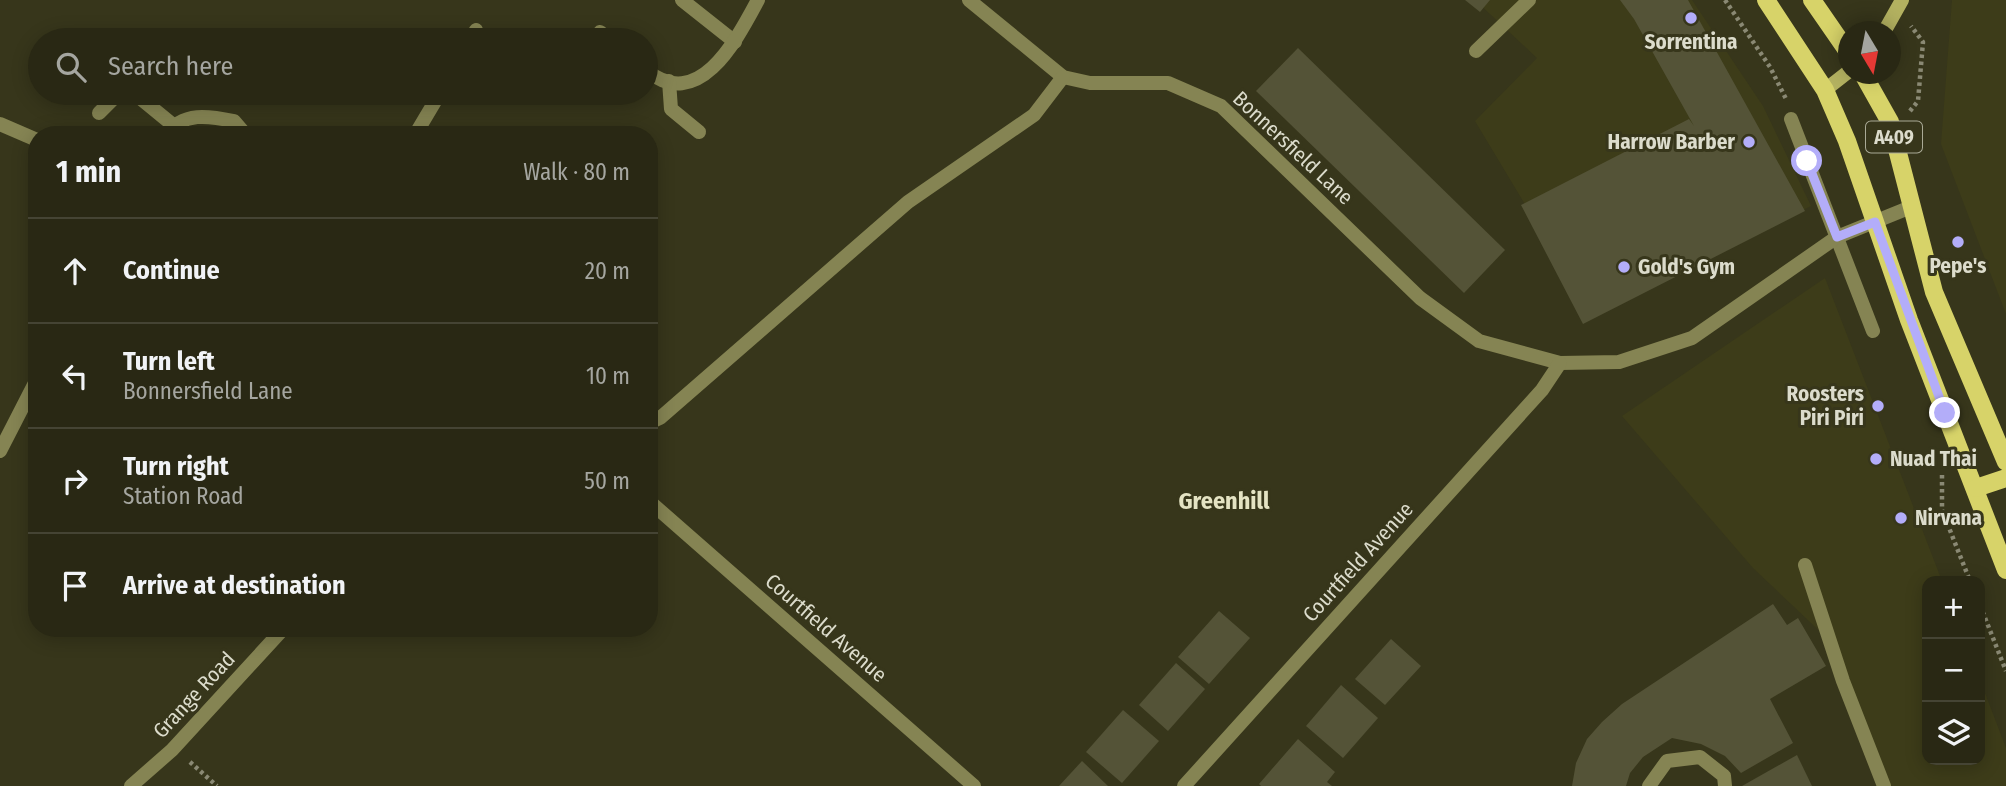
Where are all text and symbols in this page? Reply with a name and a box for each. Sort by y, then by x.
marker: Sorrentina [1683,10,1699,26]
north arrow [1838,21,1901,84]
search box [28,28,658,105]
place label: Sorrentina [1645,29,1737,55]
icon: search [52,48,90,86]
text: Search here [108,51,233,82]
street label: Bonnersfield Lane [1227,86,1359,210]
road number: A409 [1866,122,1922,153]
place label: Harrow Barber [1608,129,1735,155]
marker: Harrow Barber [1741,134,1757,150]
route start [1791,145,1822,176]
text: 1 min [56,154,121,190]
text: Walk · 80 m [523,158,630,186]
marker: Pepe's [1950,234,1966,250]
icon: ahead [56,252,94,290]
place label: Pepe's [1930,253,1986,279]
place label: Gold's Gym [1638,254,1735,280]
text: Continue [123,255,220,286]
text: 20 m [585,257,630,285]
marker: Gold's Gym [1616,259,1632,275]
text: Turn left [123,346,215,377]
icon: left [56,357,94,395]
text: 10 m [586,362,630,390]
text: Bonnersfield Lane [123,377,293,405]
place label: Roosters Piri Piri [1787,381,1864,431]
route end [1929,397,1960,428]
marker: Roosters Piri Piri [1870,398,1886,414]
place label: Nuad Thai [1890,446,1977,472]
text: Turn right [123,451,229,482]
marker: Nuad Thai [1868,451,1884,467]
icon: right [56,462,94,500]
text: 50 m [584,467,630,495]
text: Station Road [123,482,244,510]
district label: Greenhill [1178,487,1270,515]
street label: Courtfield Avenue [1297,497,1419,627]
place label: Nirvana [1915,505,1982,531]
marker: Nirvana [1893,510,1909,526]
icon: arrive [56,567,94,605]
street label: Courtfield Avenue [760,568,892,688]
text: Arrive at destination [123,570,346,601]
map controls [1922,576,1985,765]
button: + [1922,576,1985,639]
button: − [1922,639,1985,702]
street label: Grange Road [148,646,240,744]
button: layers [1922,702,1985,765]

